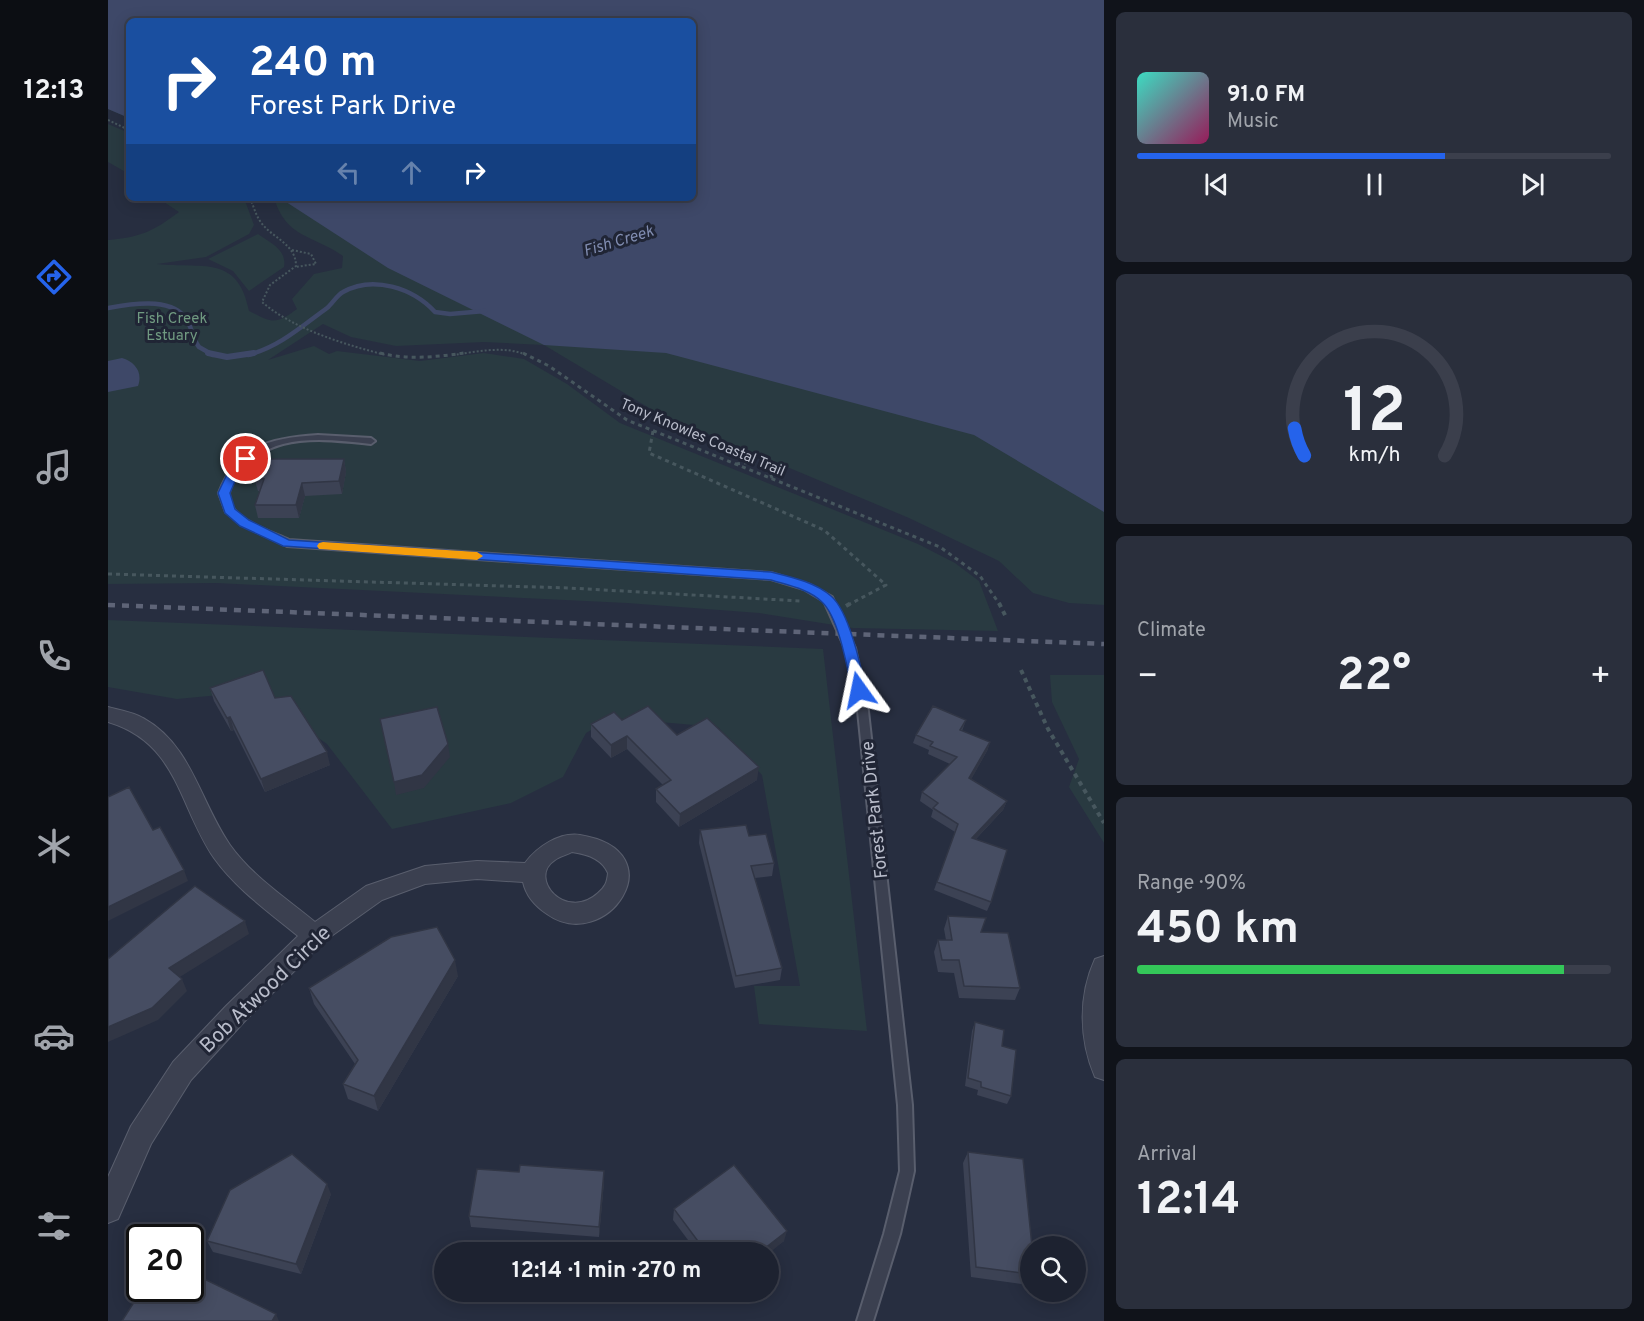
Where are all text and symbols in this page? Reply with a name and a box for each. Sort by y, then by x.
text: 240 m [249,38,377,91]
icon: right [150,42,228,120]
text: 12:13 [24,74,84,108]
text: 91.0 FM [1227,82,1305,109]
text: Forest Park Drive [249,90,456,124]
text: Music [1227,109,1279,135]
icon: left [332,156,365,189]
icon: ahead [395,156,428,189]
icon: right [458,156,491,189]
icon: previous [1200,168,1233,201]
icon: pause [1358,168,1391,201]
icon: next [1516,168,1549,201]
water label: Fish Creek [581,221,657,262]
icon: directions [33,256,75,298]
park label: Fish Creek Estuary [137,310,207,346]
text: 12 [1342,375,1406,454]
street label: Tony Knowles Coastal Trail [617,395,788,482]
pin [220,433,271,484]
icon: arrive [229,442,262,475]
text: km/h [1348,442,1400,469]
icon: music [33,446,75,488]
text: Climate [1137,618,1206,644]
icon: phone [33,635,75,677]
text: 22° [1337,649,1411,706]
text: − [1137,657,1158,699]
text: + [1590,657,1611,699]
position arrow [827,658,891,722]
street label: Forest Park Drive [857,740,894,880]
icon: climate [33,825,75,867]
text: Range · 90% [1137,871,1246,897]
text: 450 km [1137,902,1299,959]
street label: Bob Atwood Circle [195,920,338,1060]
icon: car [33,1015,75,1057]
text: Arrival [1137,1142,1197,1168]
text: 12:14 [1137,1173,1240,1230]
icon: filters [33,1205,75,1247]
speed limit sign: 20 [126,1224,204,1302]
map controls [1020,1236,1086,1302]
button: search [1020,1236,1086,1302]
text: 12:14 · 1 min · 270 m [512,1258,701,1285]

